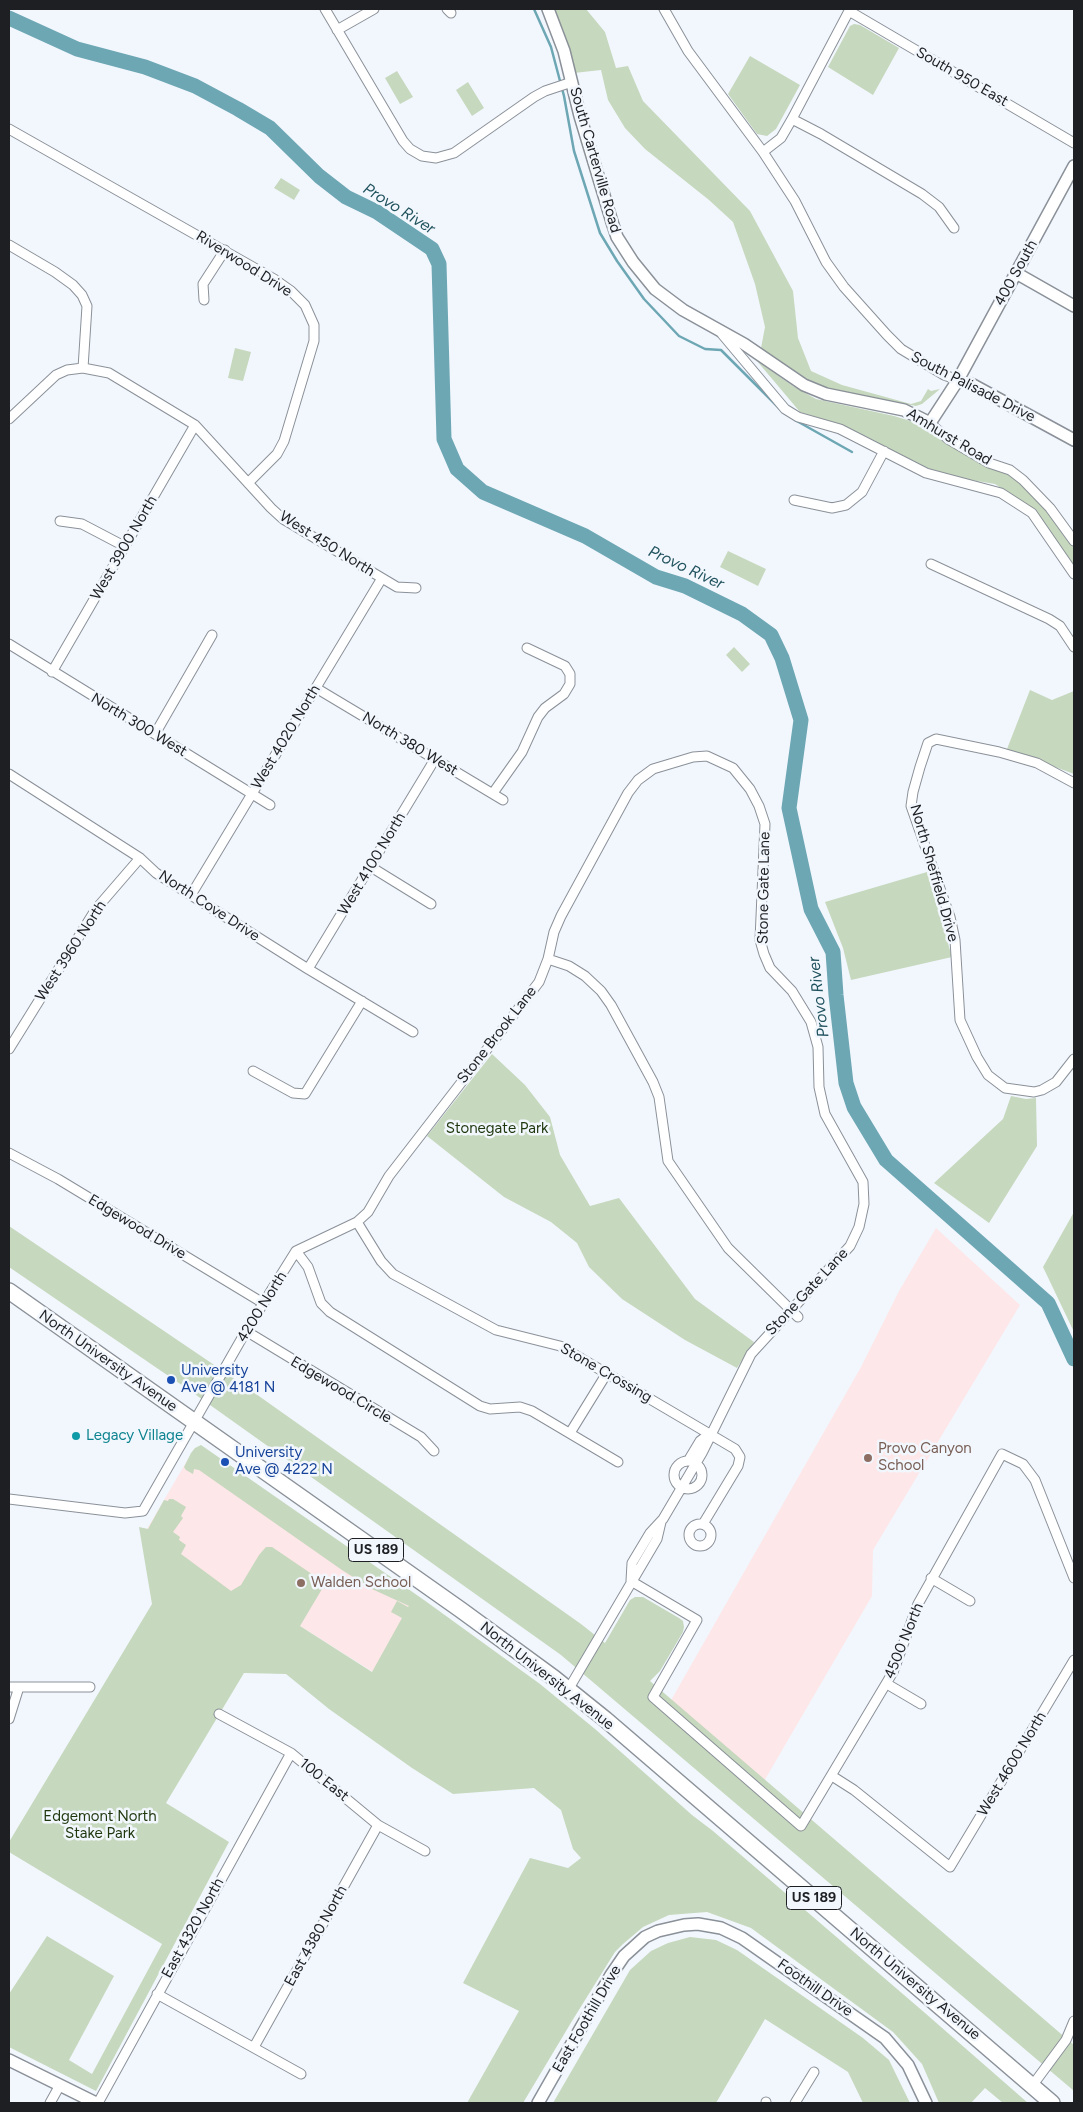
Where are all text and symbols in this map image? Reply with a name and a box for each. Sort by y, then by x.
street label: South 950 East [913,43,1011,111]
street label: South Carterville Road [566,85,624,235]
water label: Provo River [359,179,439,239]
street label: Riverwood Drive [193,227,295,301]
street label: 400 South [991,237,1041,309]
street label: South Palisade Drive [908,348,1038,426]
street label: Amhurst Road [903,405,995,469]
street label: West 3900 North [87,493,161,603]
street label: West 450 North [276,507,378,581]
water label: Provo River [645,542,727,594]
street label: West 4020 North [248,682,324,792]
street label: North 300 West [88,689,190,761]
street label: North 380 West [359,708,461,780]
street label: North Sheffield Drive [906,802,962,944]
street label: West 4100 North [334,810,410,918]
street label: Stone Gate Lane [754,832,774,944]
street label: North Cove Drive [155,867,263,945]
street label: West 3960 North [32,897,110,1005]
water label: Provo River [805,956,833,1038]
street label: Stone Brook Lane [453,983,541,1087]
park label: Stonegate Park [446,1120,548,1138]
street label: Edgewood Drive [85,1191,189,1263]
street label: Stone Gate Lane [762,1245,852,1339]
street label: 4200 North [233,1268,291,1346]
street label: North University Avenue [35,1306,181,1416]
street label: Stone Crossing [557,1339,655,1407]
street label: Edgewood Circle [287,1353,395,1427]
place label: University Ave @ 4181 N [181,1362,275,1397]
marker: University Ave @ 4181 N [165,1374,177,1386]
place label: Legacy Village [86,1427,183,1445]
marker: Legacy Village [70,1430,82,1442]
place label: Provo Canyon School [878,1440,972,1475]
place label: University Ave @ 4222 N [235,1444,333,1479]
marker: Provo Canyon School [862,1452,874,1464]
marker: University Ave @ 4222 N [219,1456,231,1468]
road number: US 189 [348,1538,404,1562]
place label: Walden School [311,1574,411,1592]
marker: Walden School [295,1577,307,1589]
street label: 4500 North [881,1600,927,1682]
street label: North University Avenue [476,1618,618,1734]
street label: West 4600 North [974,1709,1050,1819]
street label: 100 East [296,1755,352,1805]
park label: Edgemont North Stake Park [43,1808,157,1843]
street label: East 4320 North [158,1875,228,1981]
street label: East 4380 North [281,1883,351,1989]
road number: US 189 [786,1886,842,1910]
street label: North University Avenue [846,1924,984,2044]
street label: Foothill Drive [774,1955,856,2021]
street label: East Foothill Drive [549,1962,625,2076]

